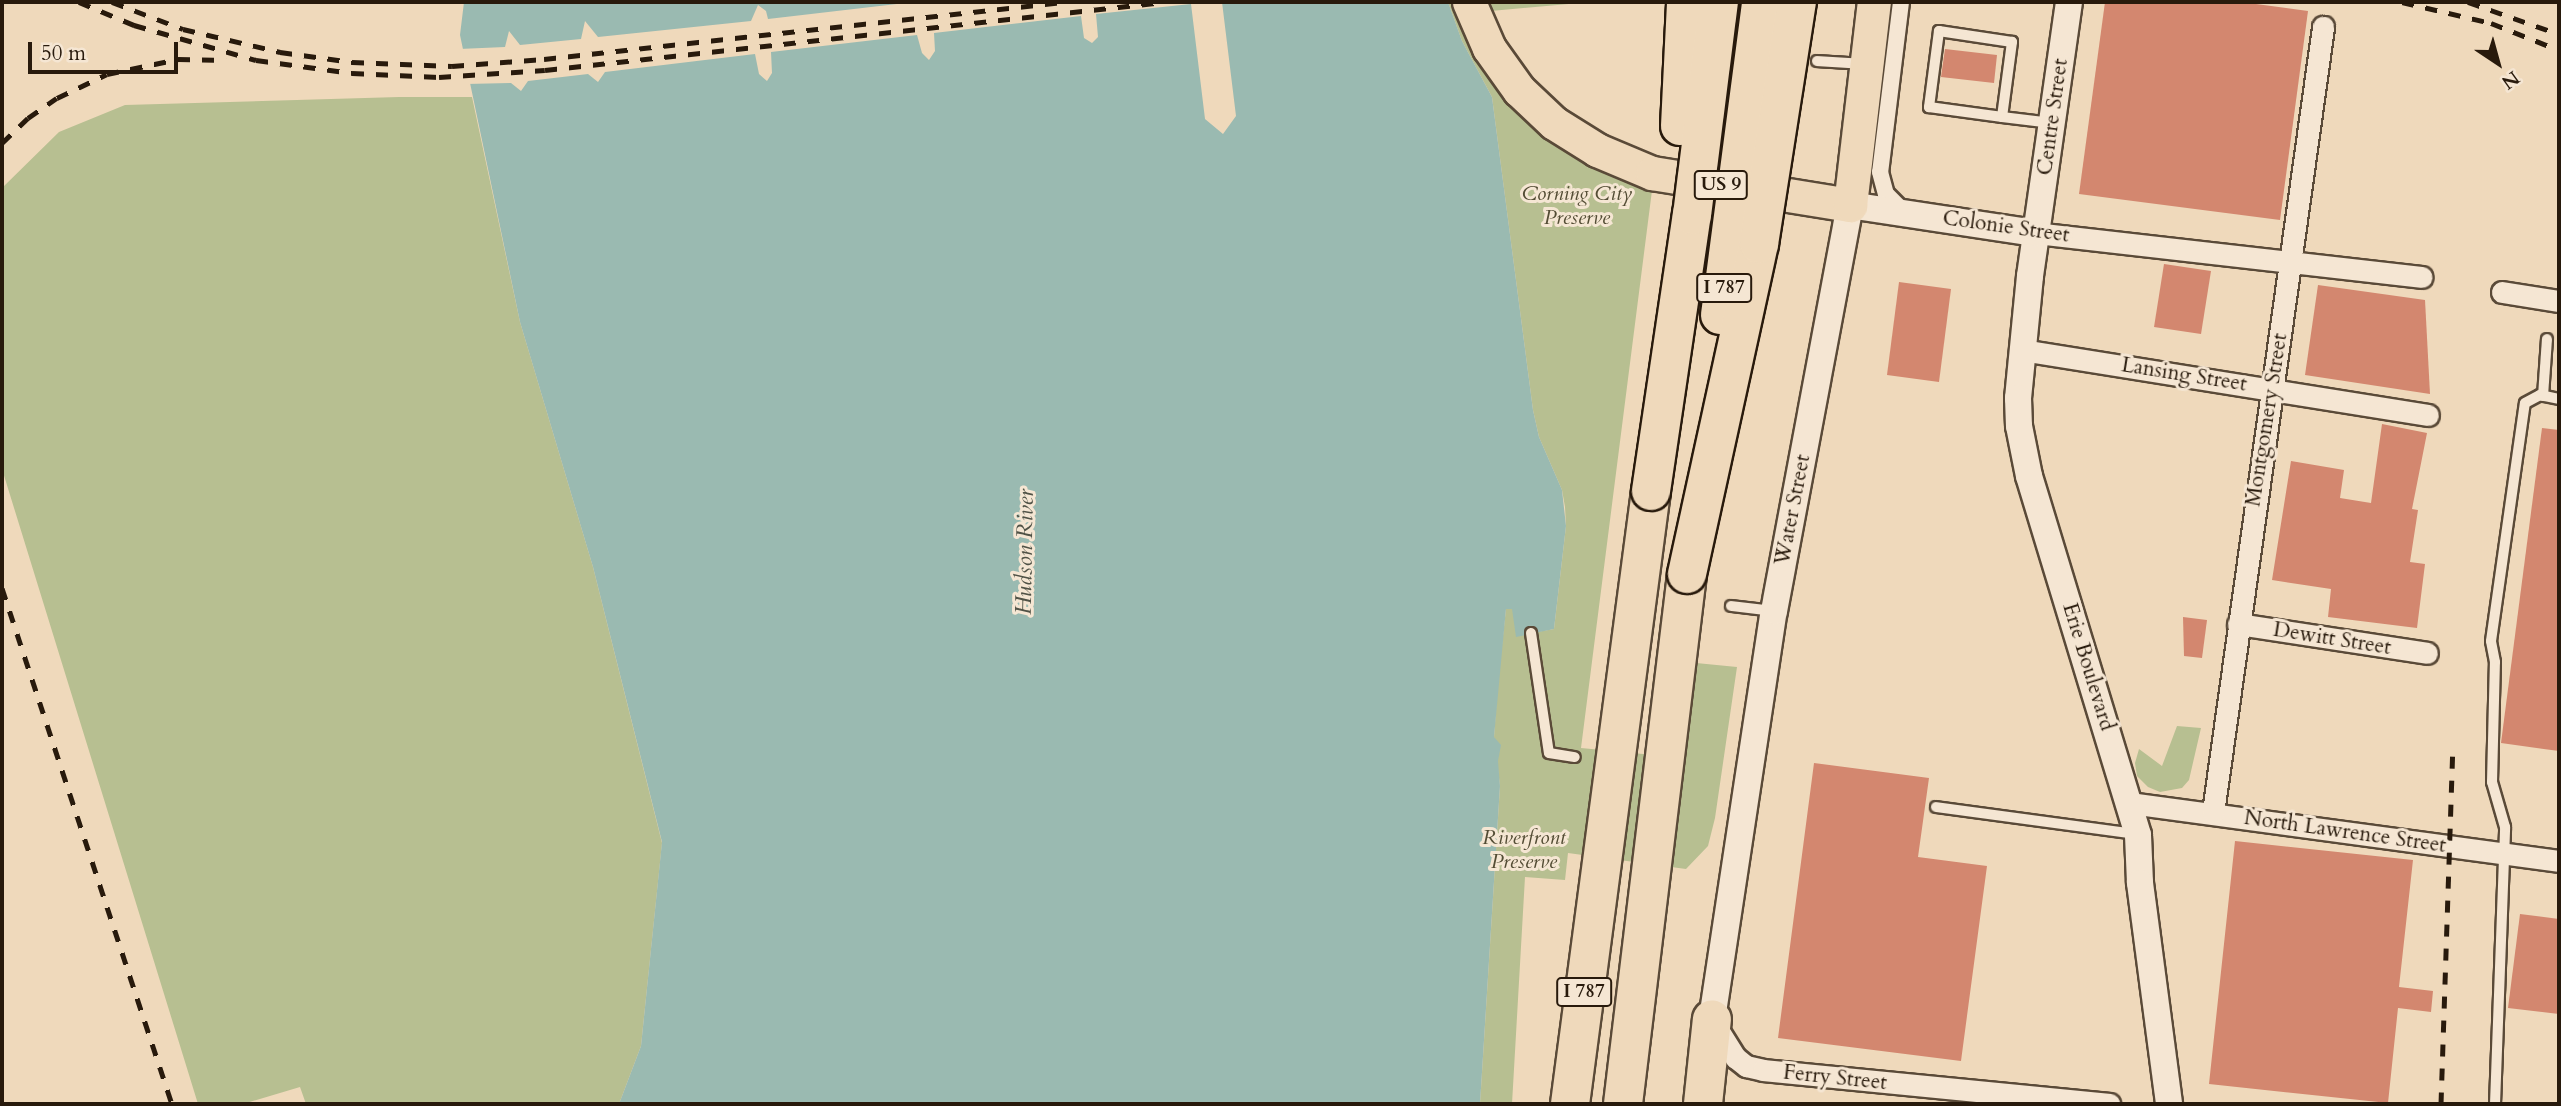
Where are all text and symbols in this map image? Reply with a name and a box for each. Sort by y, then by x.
scale bar [32,28,182,72]
north arrow [2463,28,2533,98]
text: 50 m [41,39,86,68]
street label: Centre Street [2032,57,2074,177]
text: N [2496,65,2525,95]
road number: US 9 [1693,169,1749,200]
park label: Corning City Preserve [1522,181,1632,231]
street label: Colonie Street [1941,206,2071,248]
road number: I 787 [1696,272,1752,304]
street label: Montgomery Street [2241,332,2293,508]
street label: Lansing Street [2120,353,2248,397]
street label: Water Street [1770,452,1816,568]
water label: Hudson River [1010,489,1040,615]
street label: Erie Boulevard [2057,600,2119,734]
street label: Dewitt Street [2271,617,2393,661]
street label: North Lawrence Street [2242,805,2448,859]
park label: Riverfront Preserve [1482,825,1566,875]
road number: I 787 [1556,976,1612,1008]
street label: Ferry Street [1782,1060,1888,1096]

